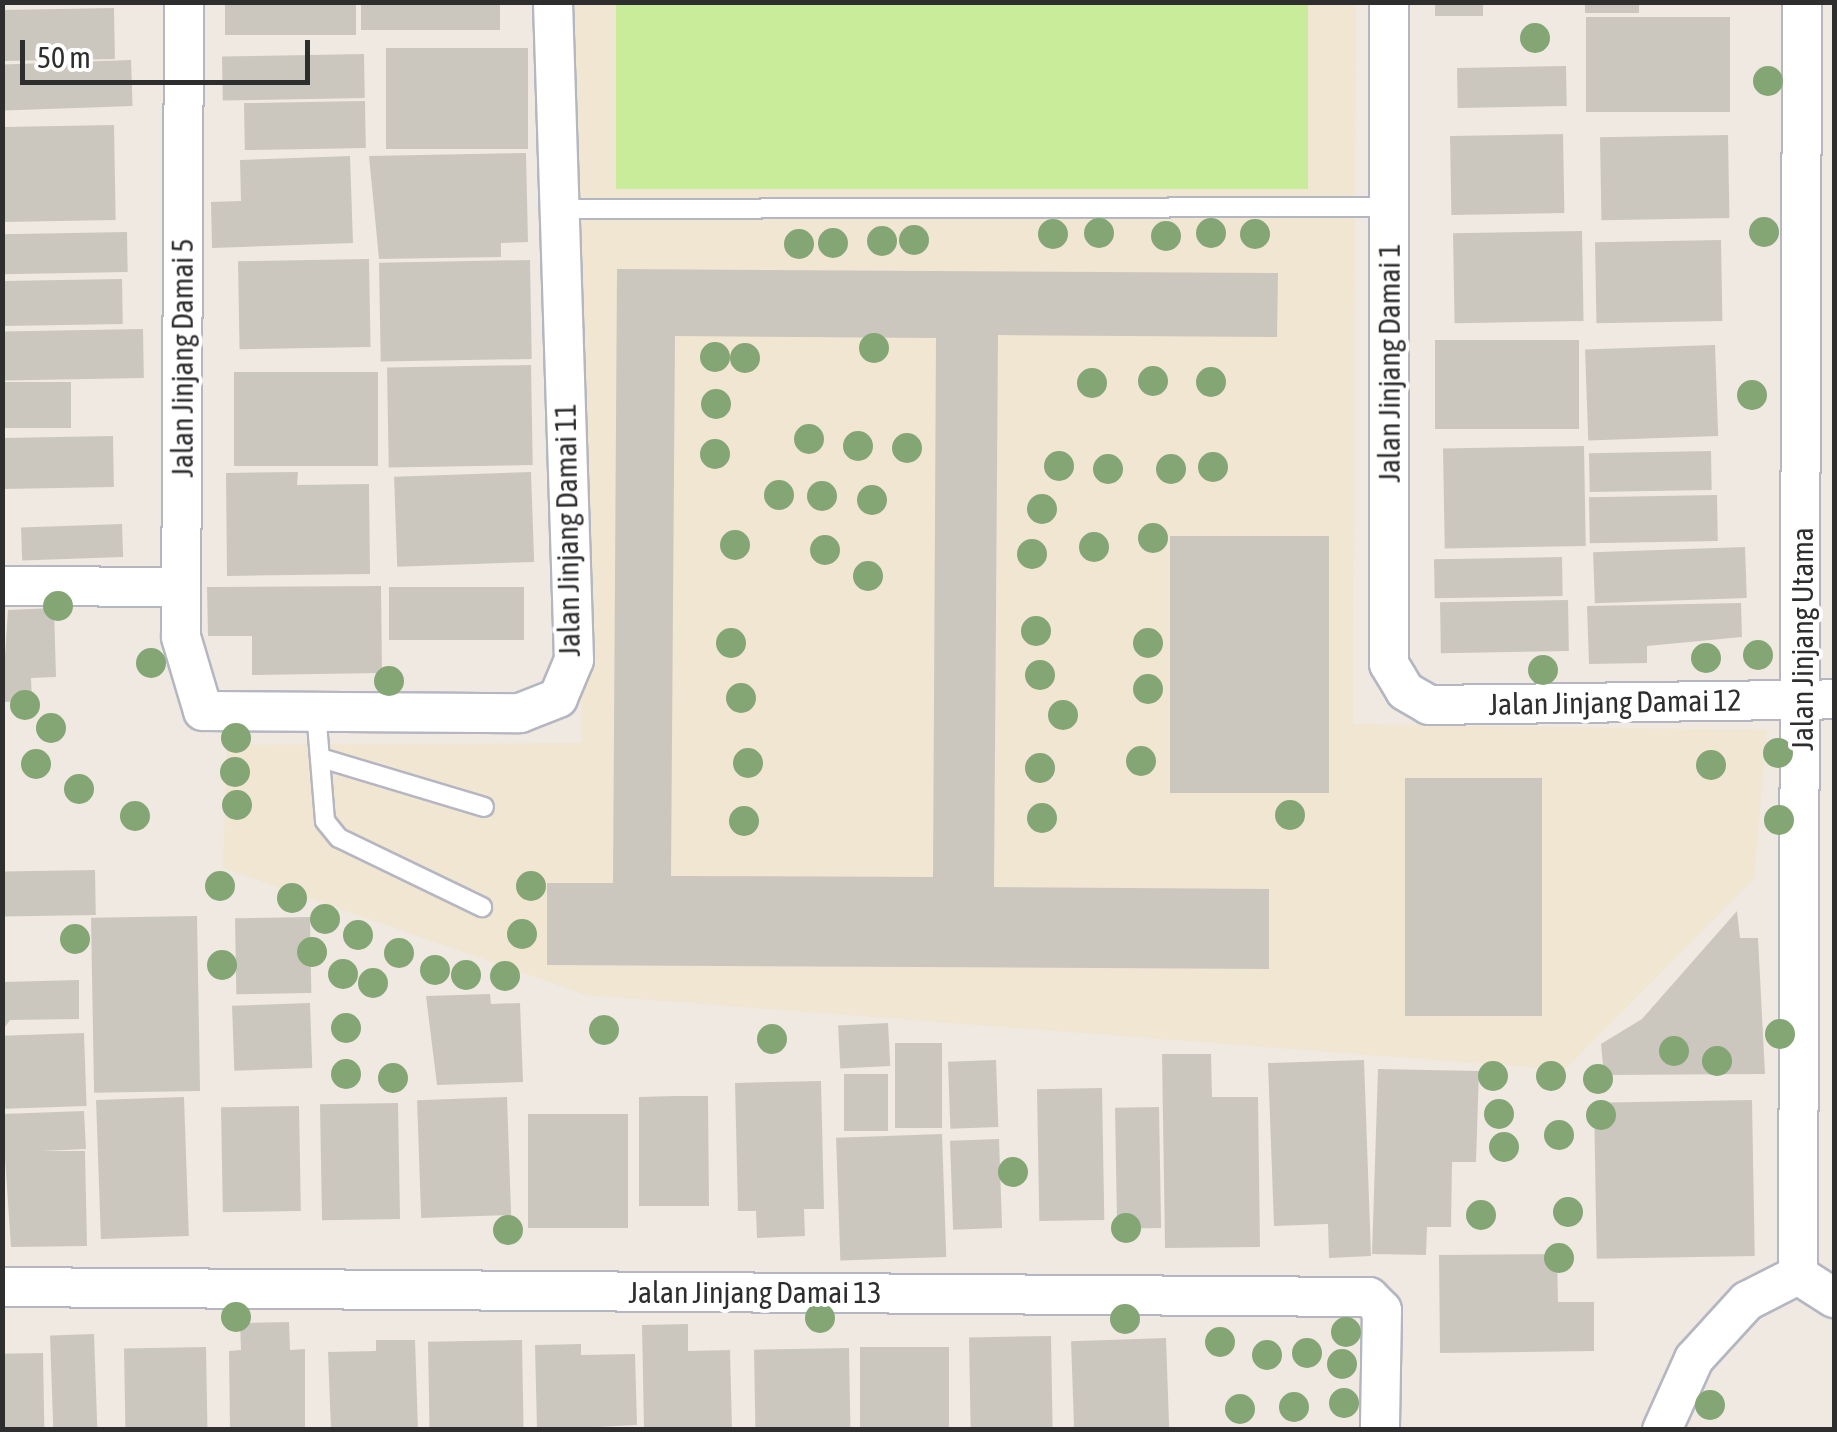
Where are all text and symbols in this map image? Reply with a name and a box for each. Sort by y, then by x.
scale bar [25,20,315,82]
text: 50 m [37,40,91,74]
street label: Jalan Jinjang Damai 5 [164,239,200,477]
street label: Jalan Jinjang Damai 1 [1371,244,1407,482]
street label: Jalan Jinjang Damai 11 [547,403,587,657]
street label: Jalan Jinjang Utama [1784,527,1820,751]
street label: Jalan Jinjang Damai 12 [1488,682,1742,722]
street label: Jalan Jinjang Damai 13 [628,1274,882,1310]

